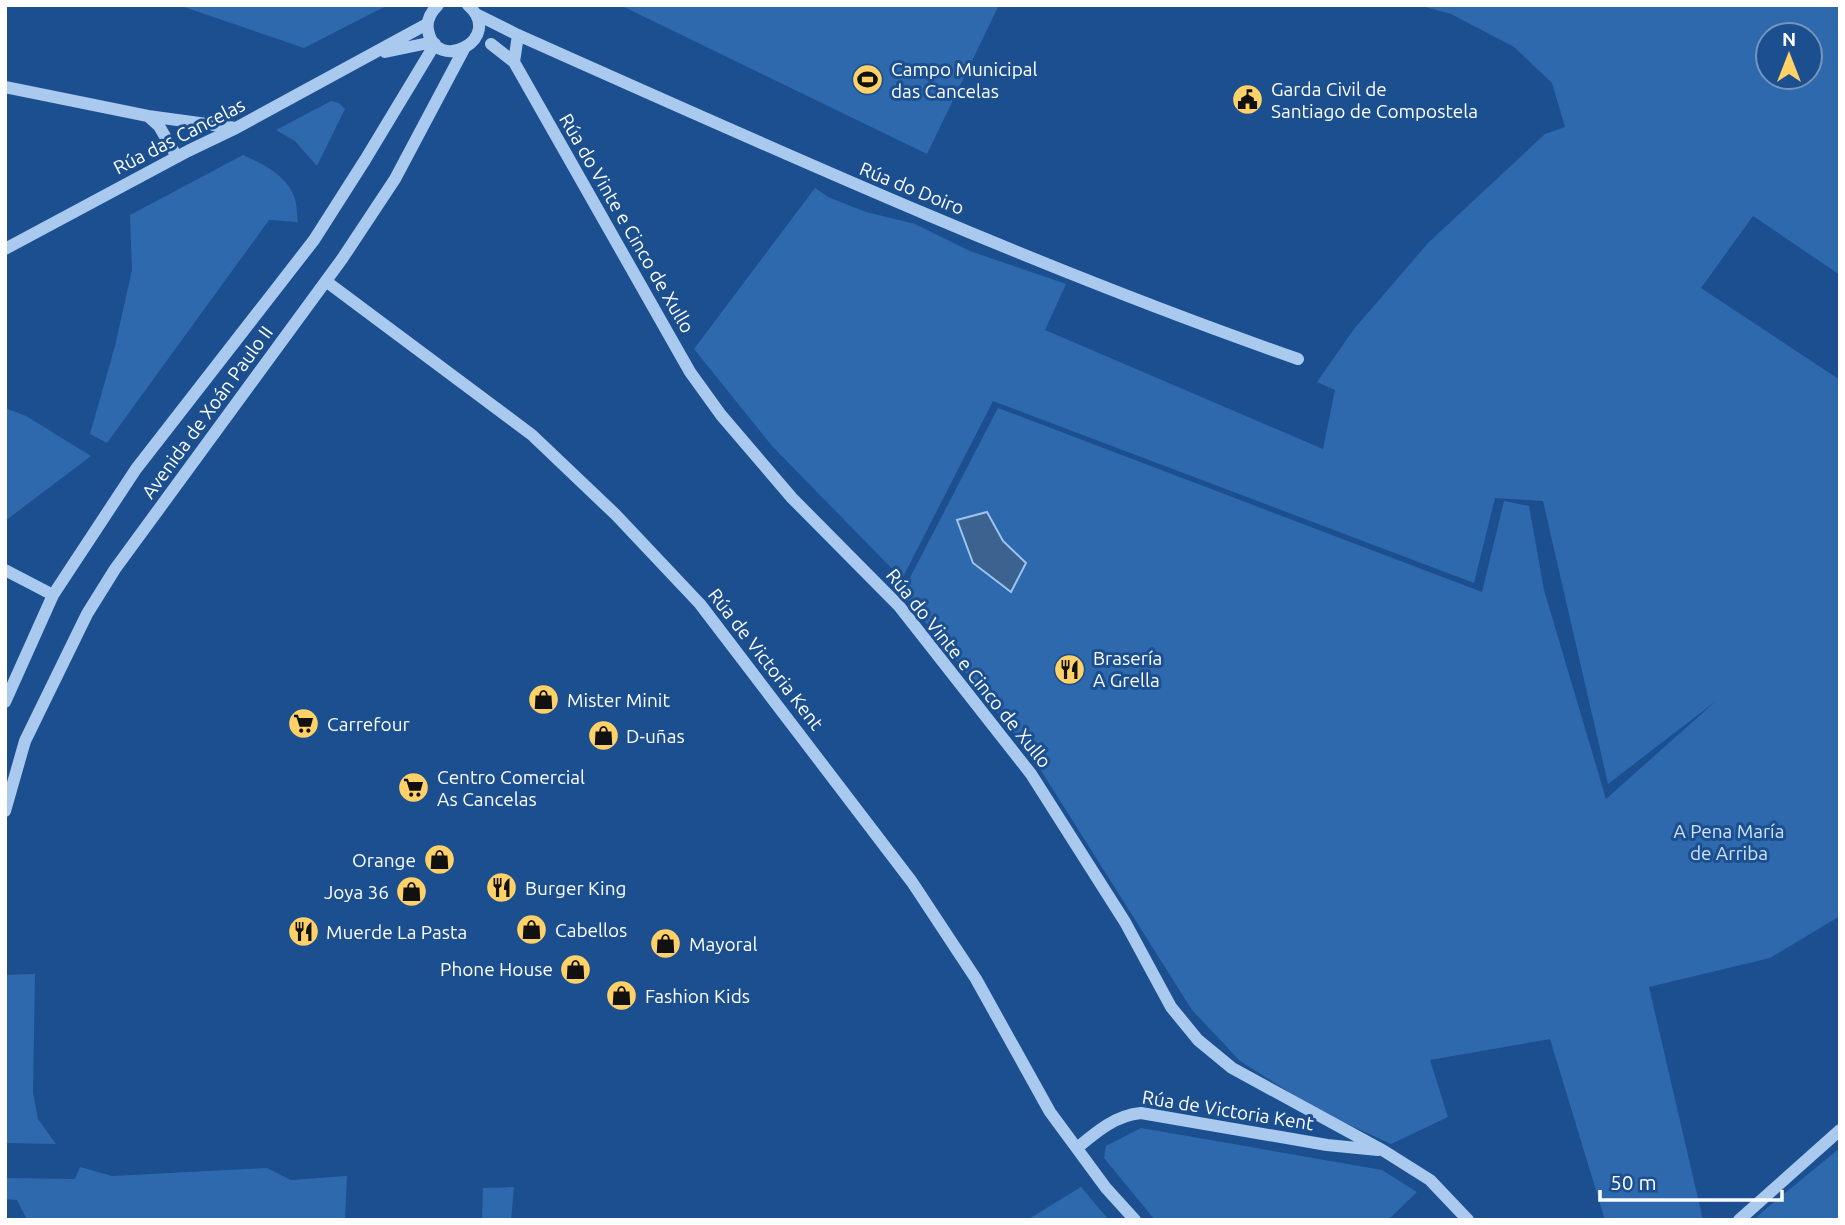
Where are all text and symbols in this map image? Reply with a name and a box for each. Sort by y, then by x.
north arrow [1754,21,1824,91]
text: N [1782,28,1796,50]
place label: Campo Municipal das Cancelas [891,58,1038,102]
sports icon: Campo Municipal das Cancelas [851,63,885,97]
place label: Garda Civil de Santiago de Compostela [1271,78,1478,122]
public building icon: Garda Civil de Santiago de Compostela [1231,83,1265,117]
street label: Rúa das Cancelas [109,93,249,179]
street label: Rúa do Vinte e Cinco de Xullo [555,109,699,337]
street label: Rúa do Doiro [857,157,967,219]
street label: Avenida de Xoán Paulo II [137,321,277,503]
street label: Rúa do Vinte e Cinco de Xullo [882,564,1056,772]
street label: Rúa de Victoria Kent [704,584,828,735]
place label: Brasería A Grella [1093,647,1162,691]
restaurant icon: Brasería A Grella [1053,652,1087,686]
shop icon: Mister Minit [527,683,561,717]
place label: Mister Minit [567,689,670,711]
supermarket icon: Carrefour [287,707,321,741]
place label: Carrefour [327,713,410,735]
shop icon: D-uñas [586,719,620,753]
place label: D-uñas [626,725,685,747]
place label: Centro Comercial As Cancelas [437,766,585,810]
supermarket icon: Centro Comercial As Cancelas [397,771,431,805]
park label: A Pena María de Arriba [1674,820,1785,864]
shop icon: Orange [422,843,456,877]
place label: Orange [352,849,416,871]
restaurant icon: Burger King [485,871,519,905]
shop icon: Joya 36 [395,875,429,909]
place label: Burger King [525,877,626,899]
place label: Joya 36 [324,881,389,903]
shop icon: Cabellos [515,913,549,947]
restaurant icon: Muerde La Pasta [286,915,320,949]
place label: Cabellos [555,919,627,941]
place label: Muerde La Pasta [326,921,467,943]
shop icon: Mayoral [649,927,683,961]
place label: Mayoral [689,933,757,955]
shop icon: Phone House [559,952,593,986]
place label: Phone House [440,958,553,980]
shop icon: Fashion Kids [605,979,639,1013]
place label: Fashion Kids [645,985,750,1007]
street label: Rúa de Victoria Kent [1141,1086,1316,1135]
scale bar [1600,1158,1782,1202]
text: 50 m [1610,1170,1657,1194]

